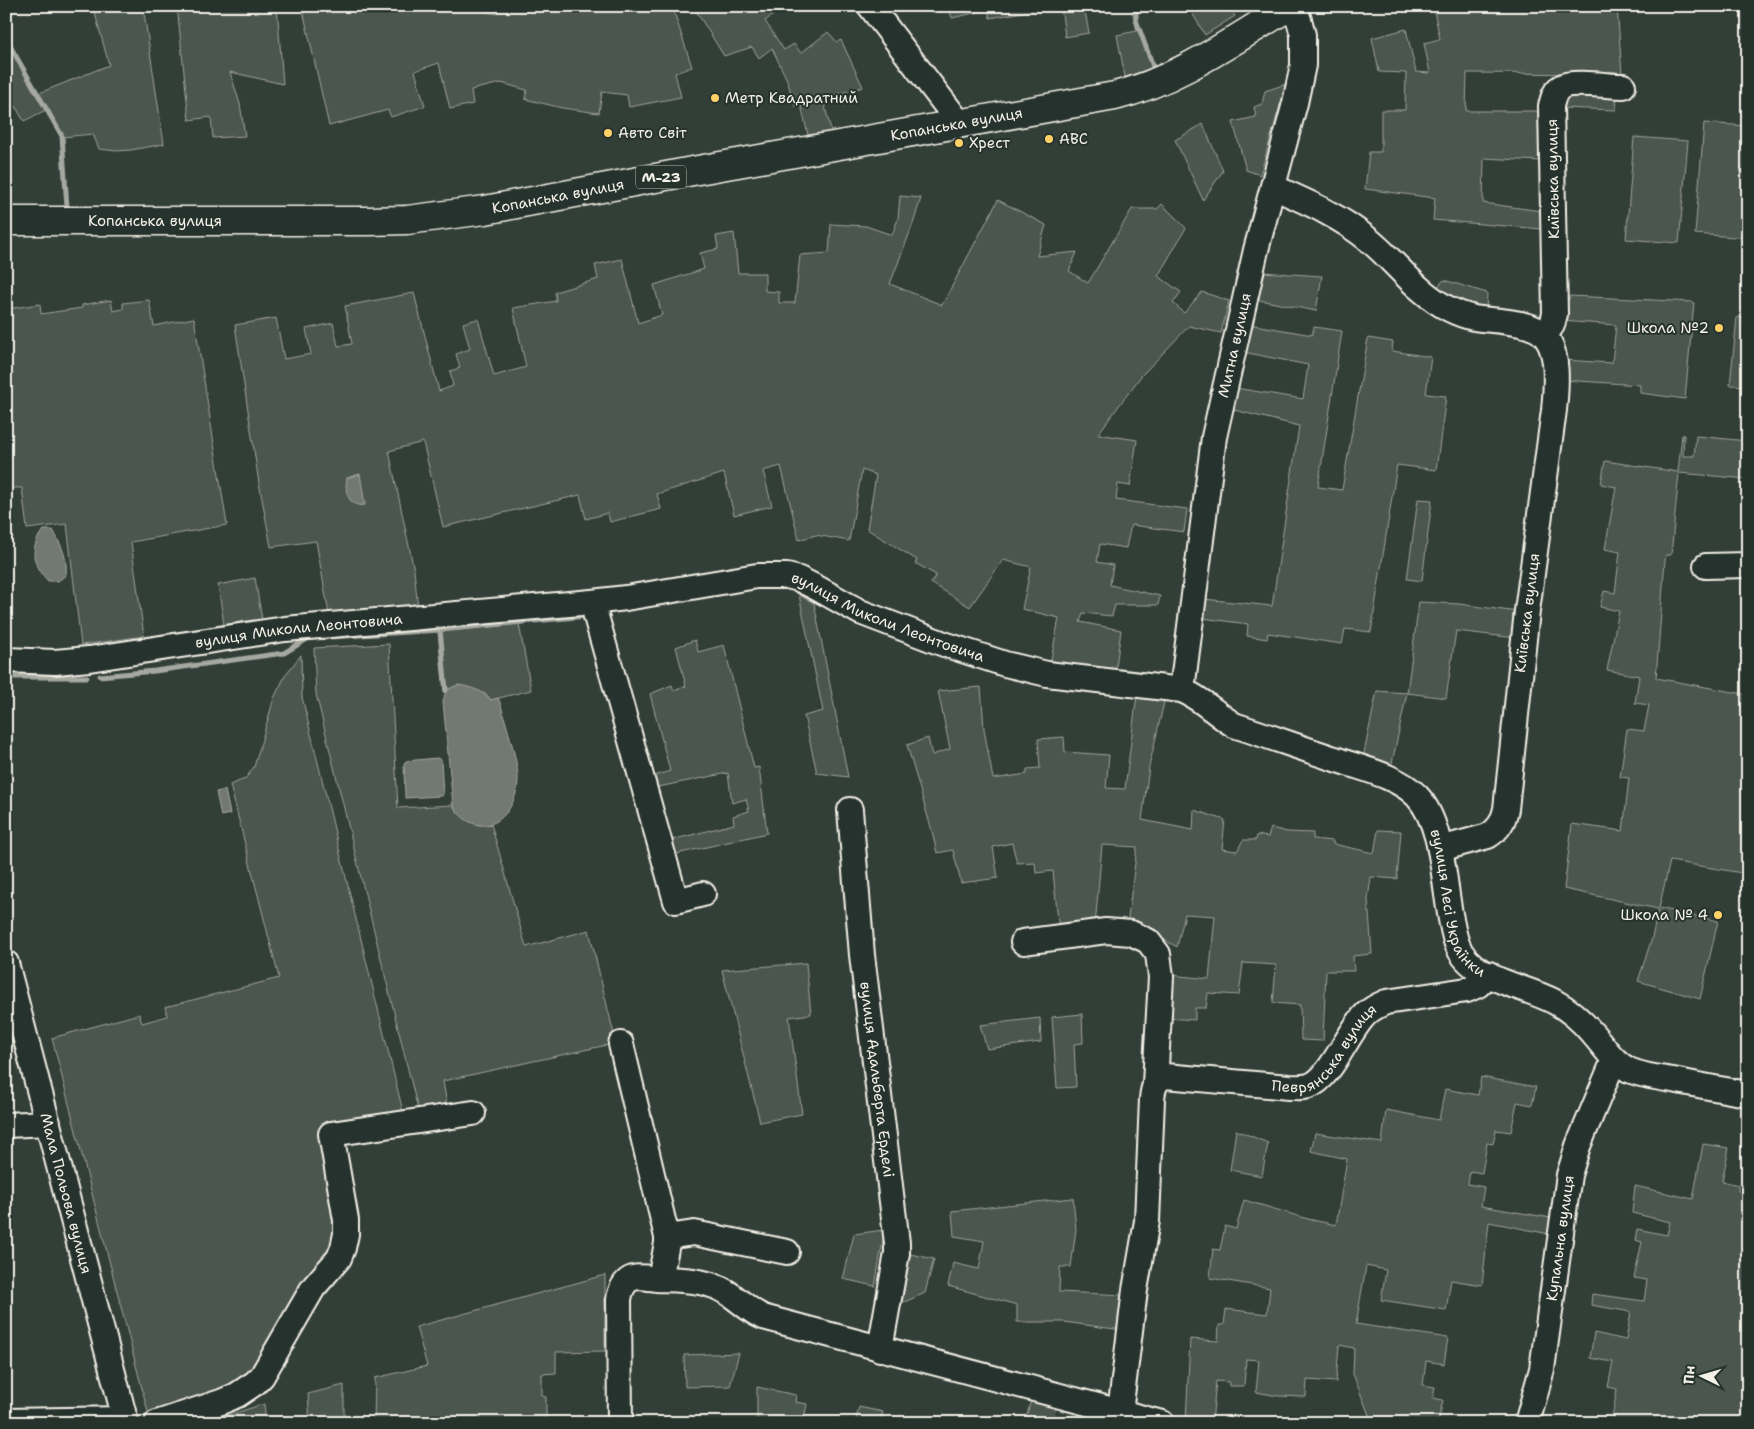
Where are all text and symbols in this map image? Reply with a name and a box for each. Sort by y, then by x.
place label: Метр Квадратний [725,88,858,108]
marker: Метр Квадратний [709,92,721,104]
street label: Копанська вулиця [889,103,1024,146]
street label: Київська вулиця [1542,119,1564,239]
place label: Авто Світ [618,123,687,143]
marker: Авто Світ [602,127,614,139]
place label: ABC [1059,129,1088,149]
place label: Хрест [969,133,1010,153]
marker: ABC [1043,133,1055,145]
marker: Хрест [953,137,965,149]
road number: М-23 [636,166,686,188]
street label: Копанська вулиця [490,174,626,218]
street label: Копанська вулиця [88,211,222,231]
street label: Митна вулиця [1213,291,1256,400]
place label: Школа №2 [1627,318,1709,338]
marker: Школа №2 [1713,322,1725,334]
street label: Київська вулиця [1510,552,1544,674]
street label: вулиця Миколи Леонтовича [789,568,988,667]
street label: вулиця Миколи Леонтовича [194,609,404,653]
street label: вулиця Лесі Українки [1425,827,1490,982]
place label: Школа № 4 [1621,905,1708,925]
marker: Школа № 4 [1712,909,1724,921]
street label: вулиця Адальберта Ерделі [855,981,899,1179]
street label: Певрянська вулиця [1271,999,1380,1097]
street label: Мала Польова вулиця [36,1111,97,1276]
street label: Купальна вулиця [1542,1174,1579,1303]
north arrow [1676,1352,1726,1402]
text: Пн [1679,1365,1699,1385]

